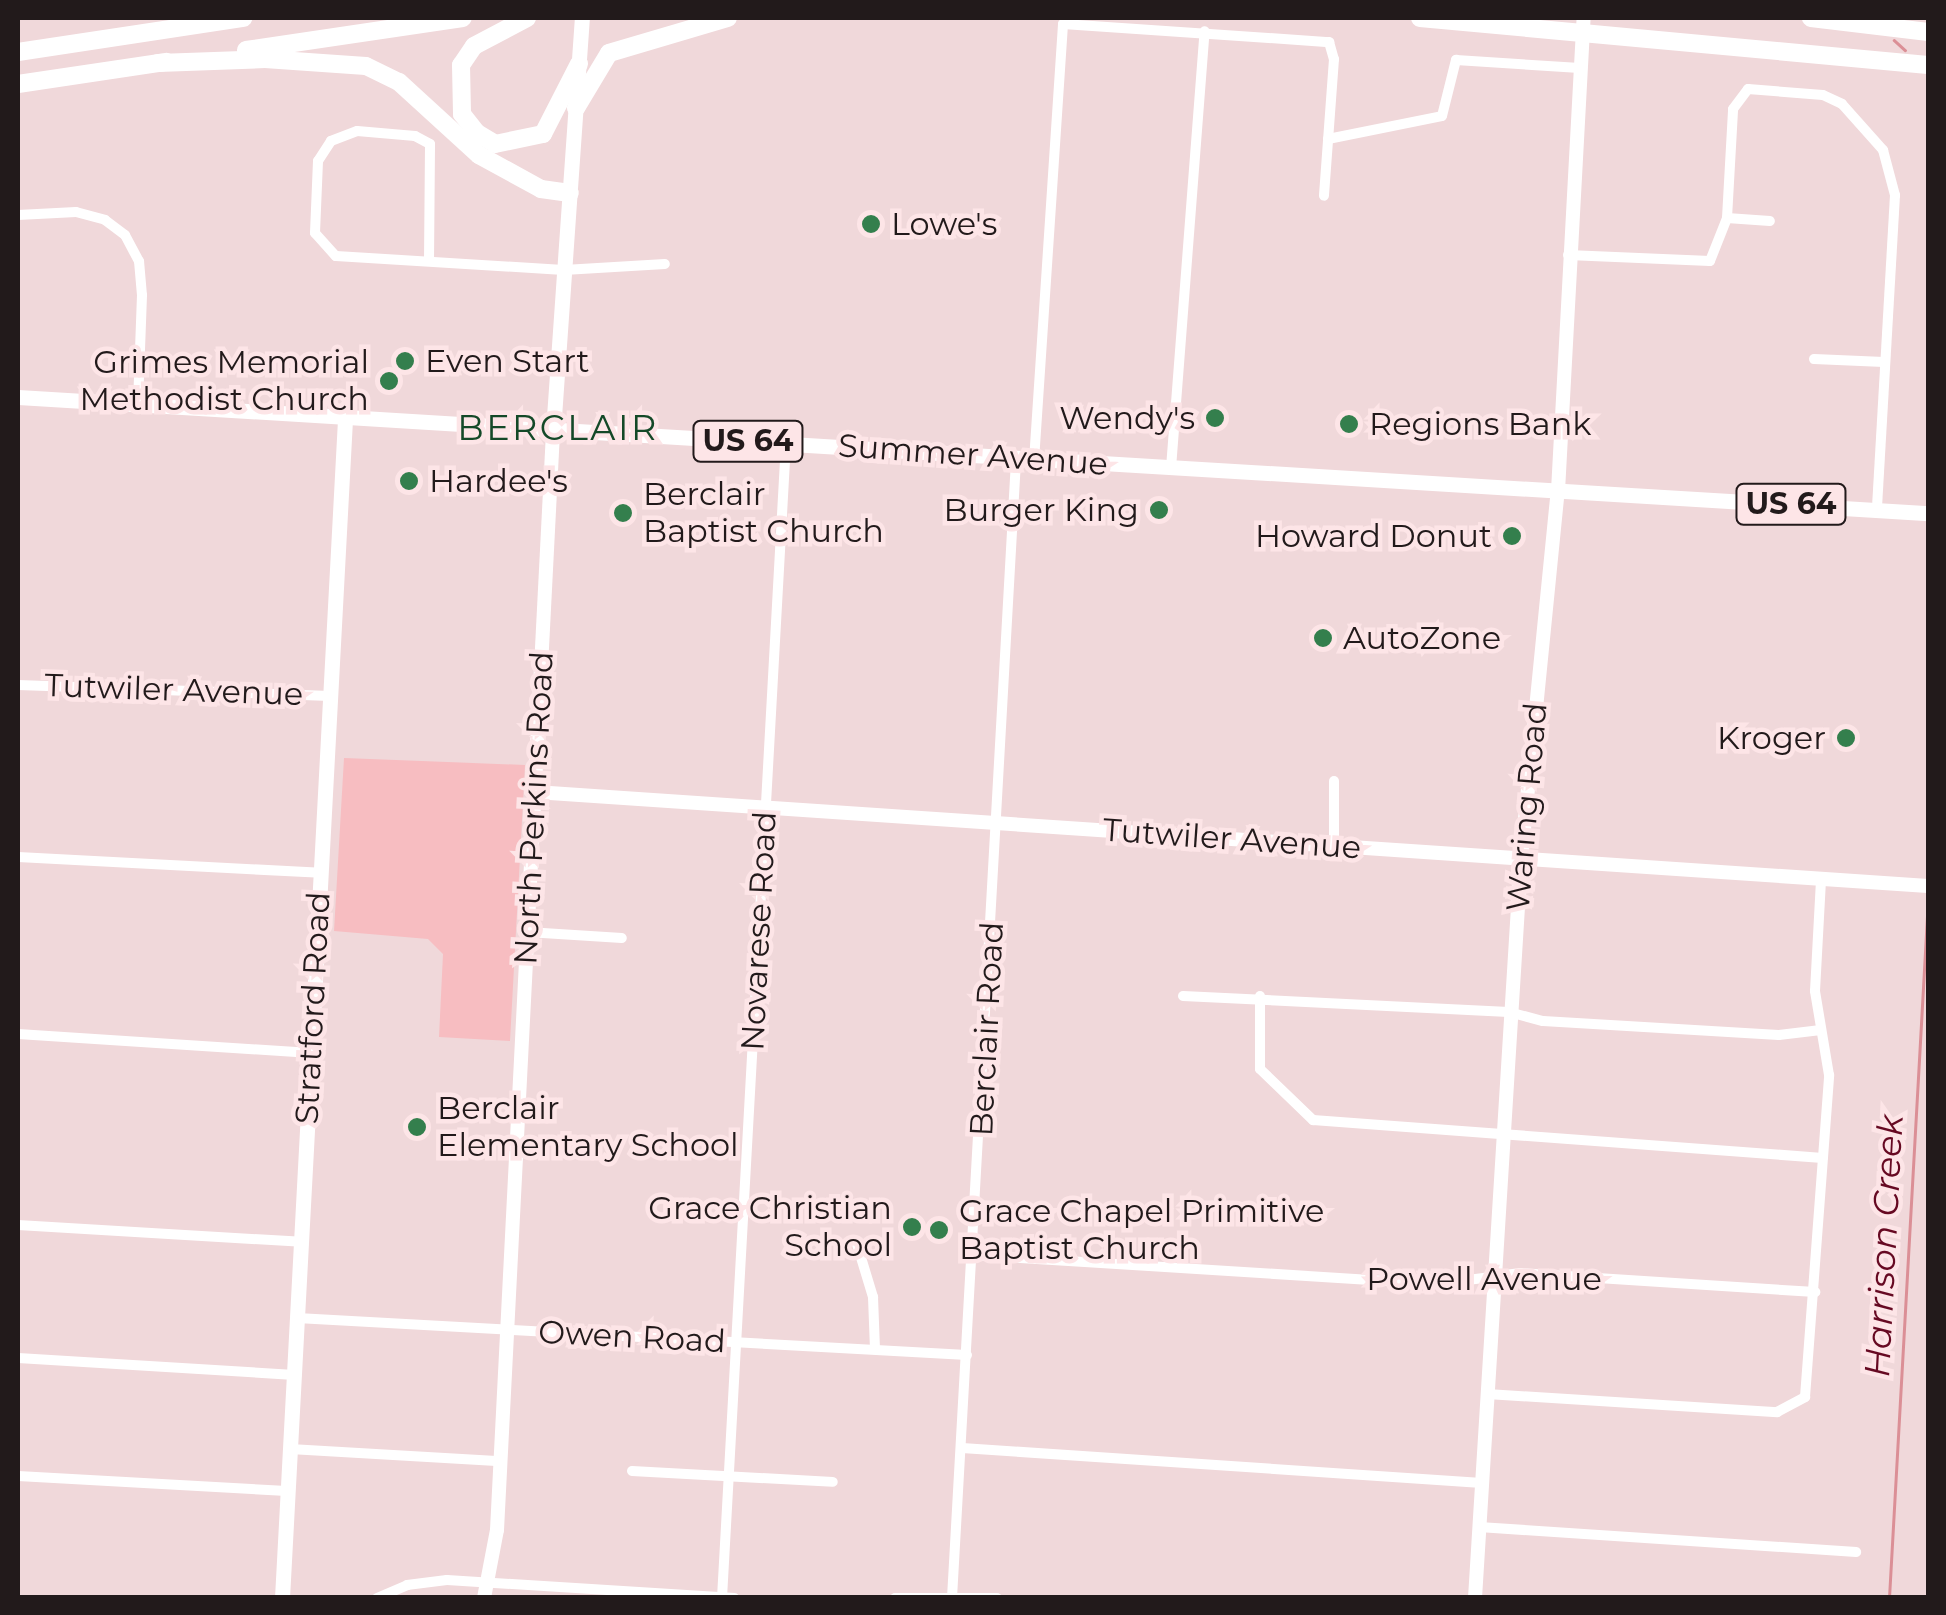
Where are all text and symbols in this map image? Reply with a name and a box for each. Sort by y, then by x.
place label: Lowe's [891,205,997,243]
marker: Lowe's [860,213,882,235]
place label: Even Start [425,342,589,380]
place label: Grimes Memorial Methodist Church [79,344,369,419]
marker: Even Start [394,350,416,372]
marker: Grimes Memorial Methodist Church [378,370,400,392]
place label: Wendy's [1059,399,1195,437]
place label: Regions Bank [1369,405,1591,443]
district label: BERCLAIR [457,407,659,449]
marker: Wendy's [1204,407,1226,429]
marker: Regions Bank [1338,413,1360,435]
road number: US 64 [690,416,806,466]
street label: Summer Avenue [837,426,1109,484]
place label: Hardee's [429,462,568,500]
marker: Hardee's [398,470,420,492]
place label: Berclair Baptist Church [643,476,884,551]
road number: US 64 [1734,479,1848,529]
place label: Burger King [944,491,1139,529]
marker: Burger King [1148,499,1170,521]
marker: Berclair Baptist Church [612,502,634,524]
place label: Howard Donut [1255,517,1492,555]
marker: Howard Donut [1501,525,1523,547]
place label: AutoZone [1343,619,1501,657]
marker: AutoZone [1312,627,1334,649]
street label: North Perkins Road [507,650,561,966]
street label: Tutwiler Avenue [44,666,304,714]
street label: Waring Road [1499,701,1555,913]
place label: Kroger [1717,719,1826,757]
marker: Kroger [1835,727,1857,749]
street label: Novarese Road [734,810,784,1052]
street label: Tutwiler Avenue [1102,811,1362,867]
street label: Stratford Road [288,891,338,1125]
street label: Berclair Road [962,921,1012,1137]
place label: Berclair Elementary School [437,1090,739,1165]
water label: Harrison Creek [1856,1114,1912,1378]
marker: Berclair Elementary School [406,1116,428,1138]
place label: Grace Christian School [648,1190,892,1265]
place label: Grace Chapel Primitive Baptist Church [959,1193,1324,1268]
marker: Grace Christian School [901,1216,923,1238]
marker: Grace Chapel Primitive Baptist Church [928,1219,950,1241]
street label: Powell Avenue [1366,1260,1602,1298]
street label: Owen Road [537,1313,727,1361]

